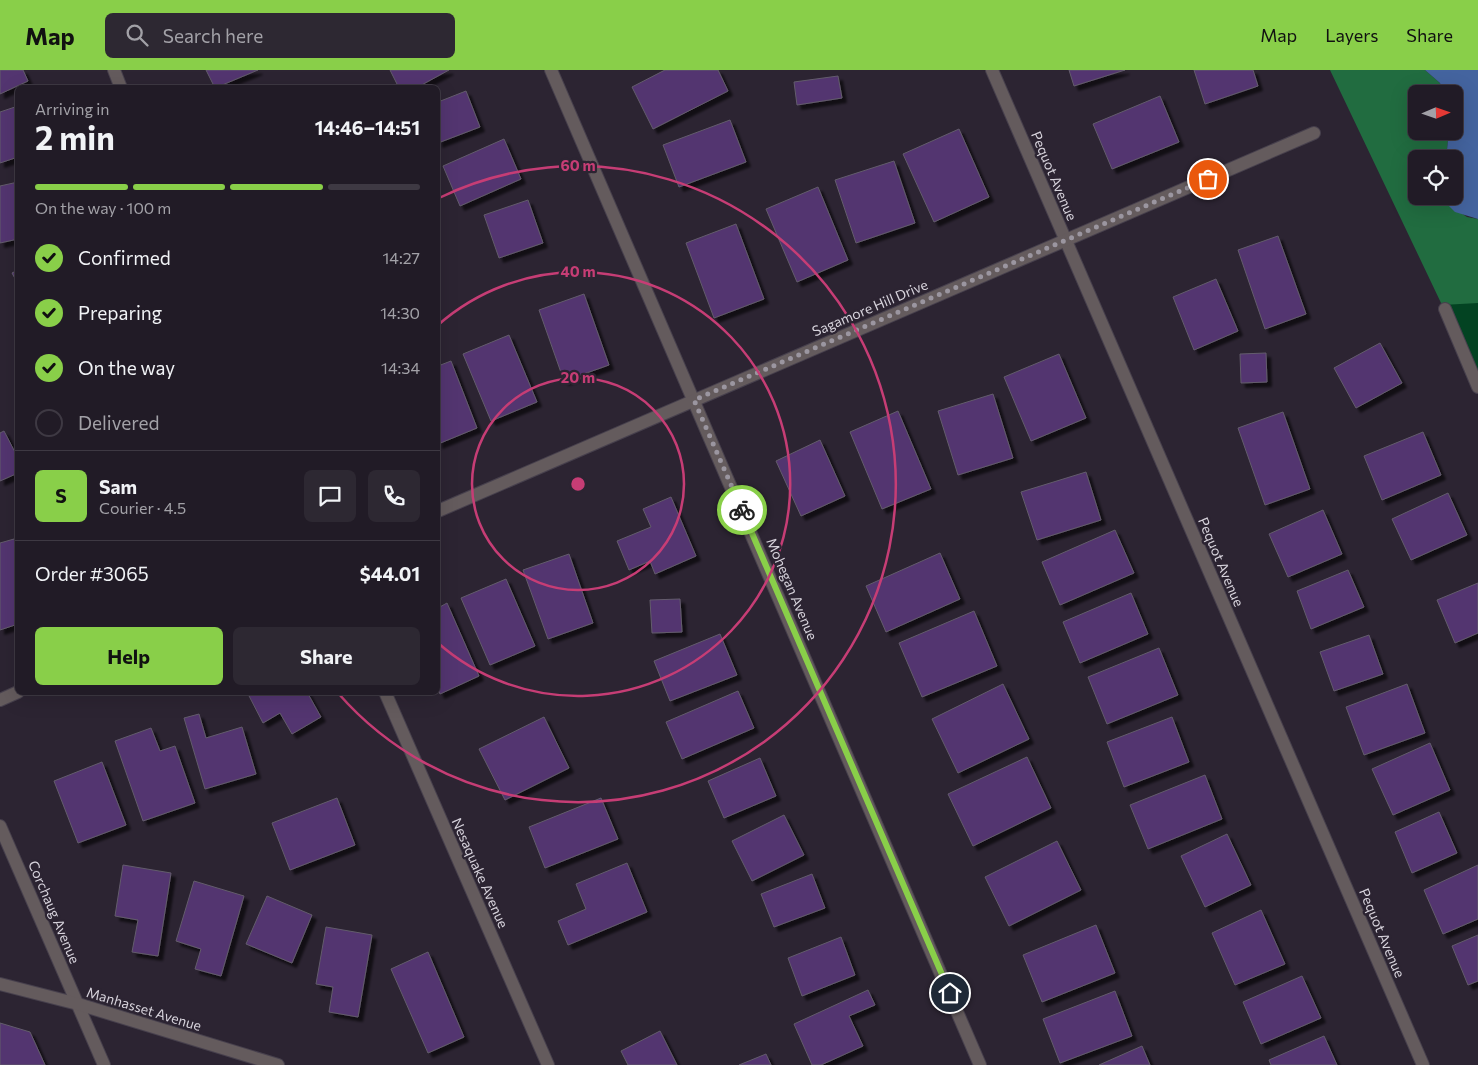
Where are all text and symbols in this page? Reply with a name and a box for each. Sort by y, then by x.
search box [105,13,455,58]
text: Map [25,21,75,50]
icon: search [123,21,151,49]
text: Search here [163,24,263,47]
text: Map [1260,24,1297,46]
text: Layers [1325,24,1378,46]
text: Share [1406,24,1453,46]
north arrow [1408,85,1462,140]
map controls [1408,85,1463,205]
text: Arriving in [35,99,109,118]
text: 14:46–14:51 [315,116,420,139]
text: 2 min [35,117,115,157]
street label: Pequot Avenue [1028,129,1081,223]
button: locate [1408,150,1463,205]
text: 60 m [560,156,596,174]
pin [1187,158,1229,200]
icon: bag [1194,165,1222,193]
text: On the way · 100 m [35,198,171,217]
icon: check [35,244,63,272]
text: Confirmed [78,246,171,269]
text: 14:27 [383,248,420,267]
text: 40 m [560,262,596,280]
street label: Sagamore Hill Drive [809,275,930,340]
icon: check [35,299,63,327]
text: Preparing [78,301,162,324]
text: 14:30 [380,303,420,322]
icon: check [35,354,63,382]
text: On the way [78,356,175,379]
text: 14:34 [381,358,420,377]
text: 20 m [561,368,595,386]
text: Delivered [78,411,159,434]
button: chat [304,470,356,522]
button: phone [368,470,420,522]
text: Sam [99,475,137,498]
centre of rings [569,475,587,493]
text: S [55,484,67,507]
courier [717,485,767,535]
icon: bike [728,496,756,524]
text: Courier · 4.5 [99,498,186,517]
street label: Pequot Avenue [1195,515,1248,609]
street label: Mohegan Avenue [763,535,822,642]
text: Order #3065 [35,562,149,585]
text: $44.01 [360,562,420,585]
button: Help [35,627,223,685]
button: Share [233,627,420,685]
street label: Nesaquake Avenue [448,815,512,931]
street label: Corchaug Avenue [25,858,84,966]
street label: Pequot Avenue [1356,886,1409,980]
pin [929,972,971,1014]
icon: home [936,979,964,1007]
street label: Manhasset Avenue [85,983,204,1034]

